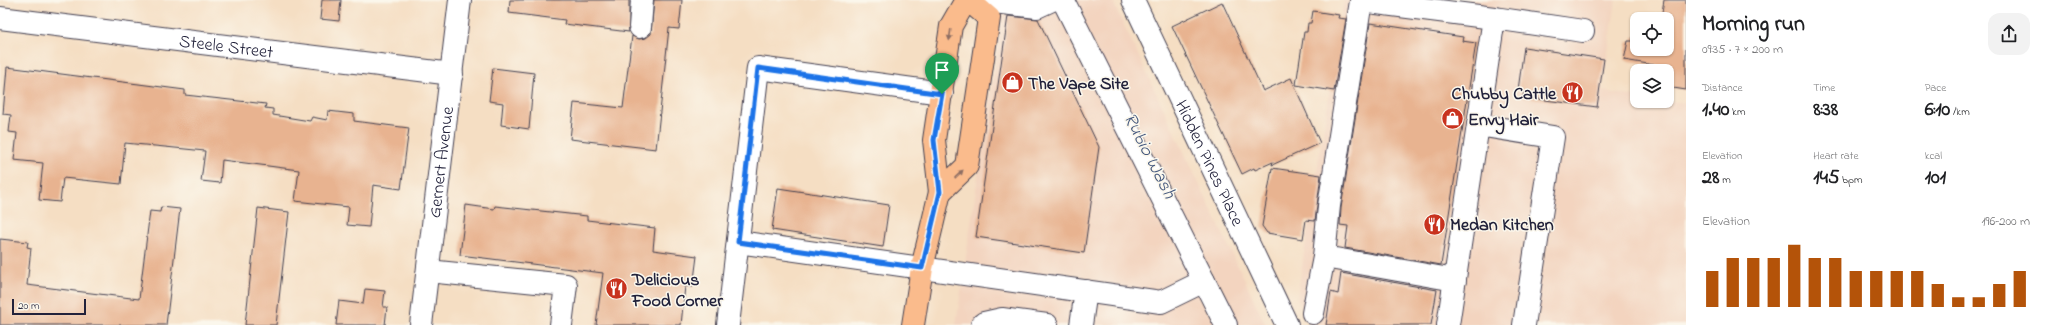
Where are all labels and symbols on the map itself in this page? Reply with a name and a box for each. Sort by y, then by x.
street label: Steele Street [177,29,275,67]
one-way arrow [947,29,953,41]
pin [925,53,959,94]
shop icon: The Vape Site [1000,70,1026,96]
place label: The Vape Site [1028,72,1130,98]
restaurant icon: Chubby Cattle [1559,80,1585,106]
place label: Chubby Cattle [1452,82,1557,109]
street label: Hidden Pines Place [1167,96,1250,232]
street label: Gernert Avenue [423,104,462,220]
shop icon: Envy Hair [1439,106,1465,132]
place label: Envy Hair [1468,108,1539,135]
water label: Rubio Wash [1116,109,1182,205]
one-way arrow [954,169,964,179]
restaurant icon: Medan Kitchen [1421,211,1447,237]
place label: Medan Kitchen [1450,213,1554,239]
place label: Delicious Food Corner [631,268,723,315]
restaurant icon: Delicious Food Corner [604,276,630,302]
scale bar [12,297,86,316]

